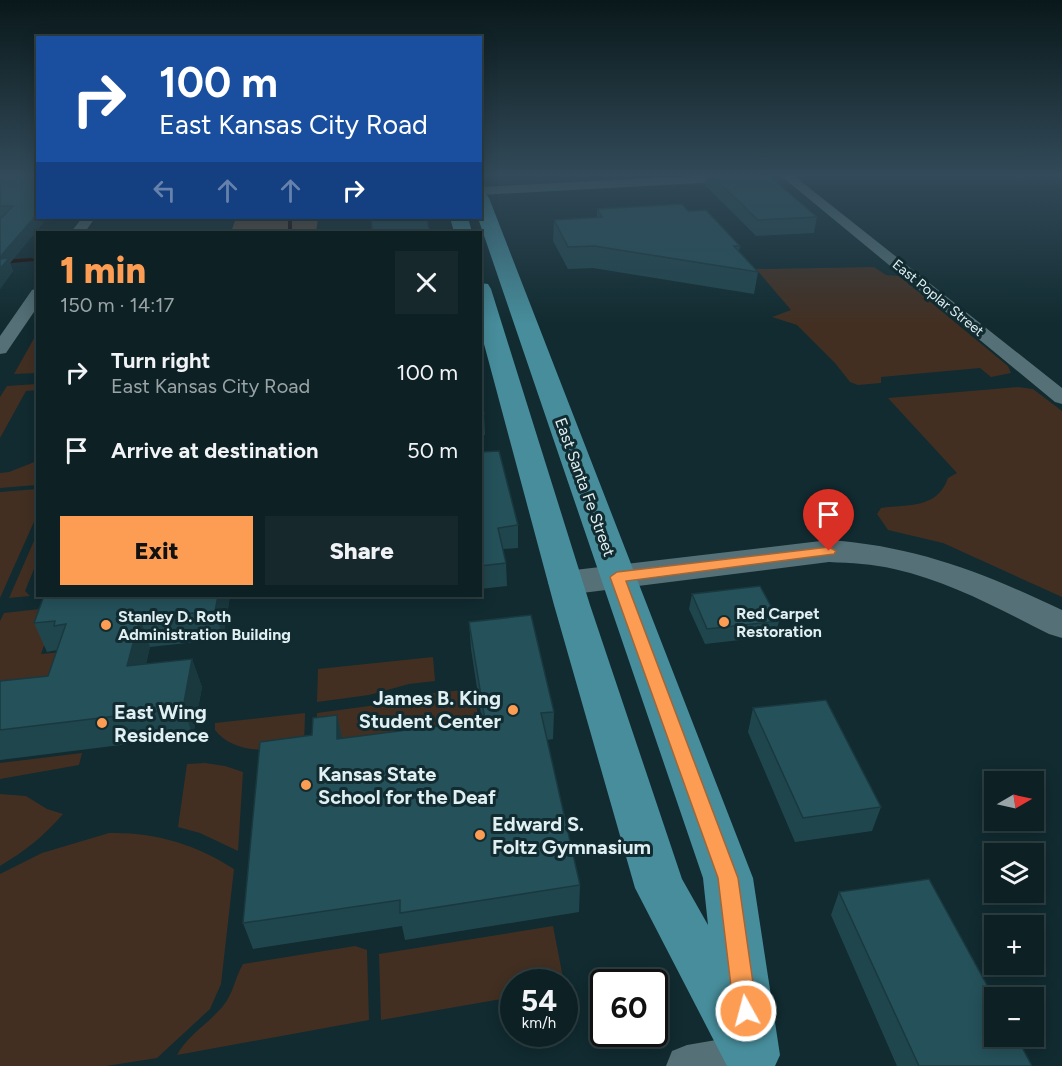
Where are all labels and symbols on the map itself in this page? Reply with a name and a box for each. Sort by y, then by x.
street label: East Poplar Street [889,256,987,340]
street label: East Santa Fe Street [551,415,619,559]
pin [803,489,854,551]
place label: Red Carpet Restoration [736,604,822,641]
place label: Stanley D. Roth Administration Building [118,607,291,644]
marker: Red Carpet Restoration [717,615,731,629]
marker: Stanley D. Roth Administration Building [99,618,113,632]
place label: James B. King Student Center [359,686,501,733]
place label: East Wing Residence [114,700,209,747]
marker: James B. King Student Center [506,703,520,717]
marker: East Wing Residence [95,716,109,730]
place label: Kansas State School for the Deaf [318,762,496,809]
north arrow [984,771,1044,831]
marker: Kansas State School for the Deaf [299,778,313,792]
place label: Edward S. Foltz Gymnasium [492,812,651,859]
marker: Edward S. Foltz Gymnasium [473,828,487,842]
speed limit sign: 60 [590,969,668,1047]
position arrow [714,979,778,1043]

